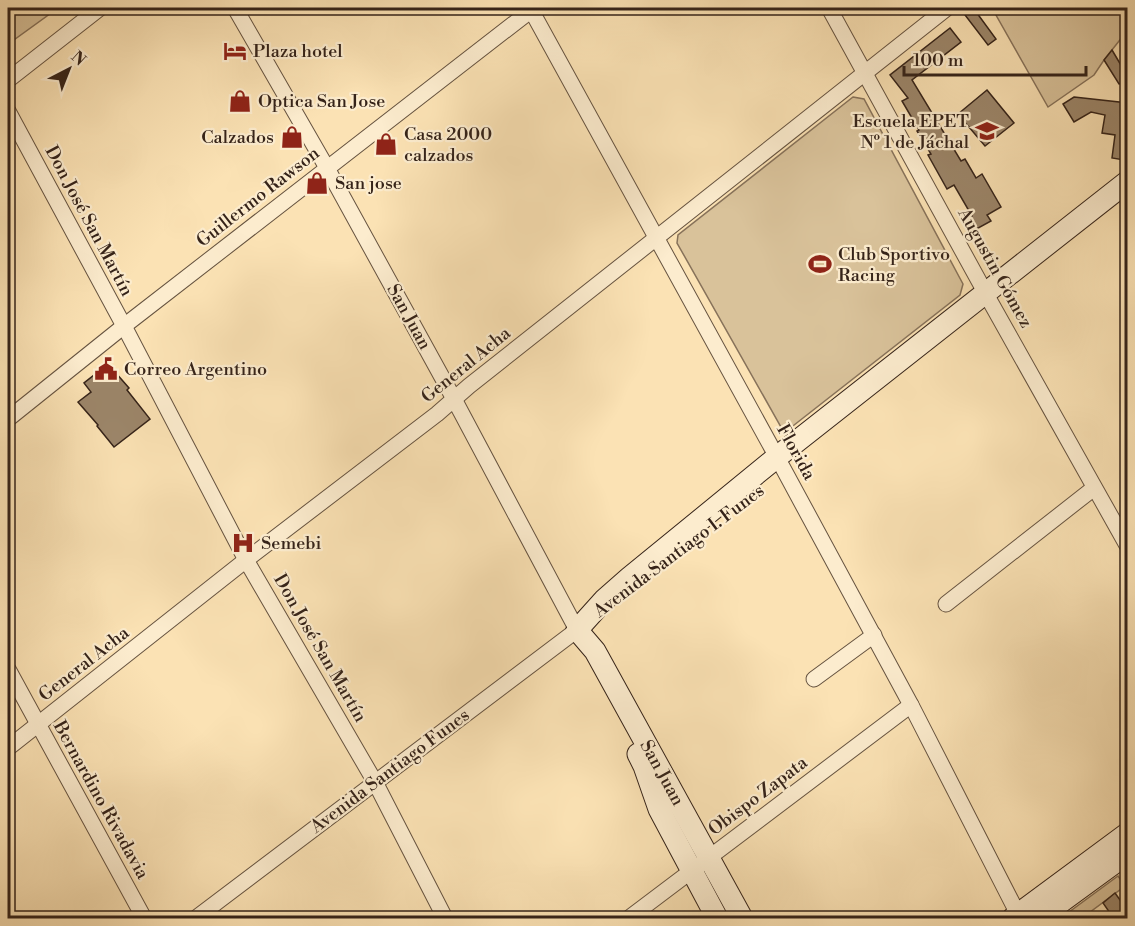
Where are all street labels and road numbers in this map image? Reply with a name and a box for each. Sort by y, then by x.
street label: Don José San Martín [40,142,139,300]
street label: Guillermo Rawson [192,142,324,252]
street label: Augustin Gómez [952,203,1037,332]
street label: San Juan [382,280,437,354]
street label: General Acha [417,321,516,408]
street label: Florida [771,420,821,485]
street label: Avenida Santiago I. Funes [588,479,769,623]
street label: Don José San Martín [268,570,372,726]
street label: General Acha [34,621,135,707]
street label: Avenida Santiago Funes [305,704,474,839]
street label: Bernardino Rivadavia [47,716,155,884]
street label: San Juan [635,736,690,810]
street label: Obispo Zapata [704,751,813,841]

